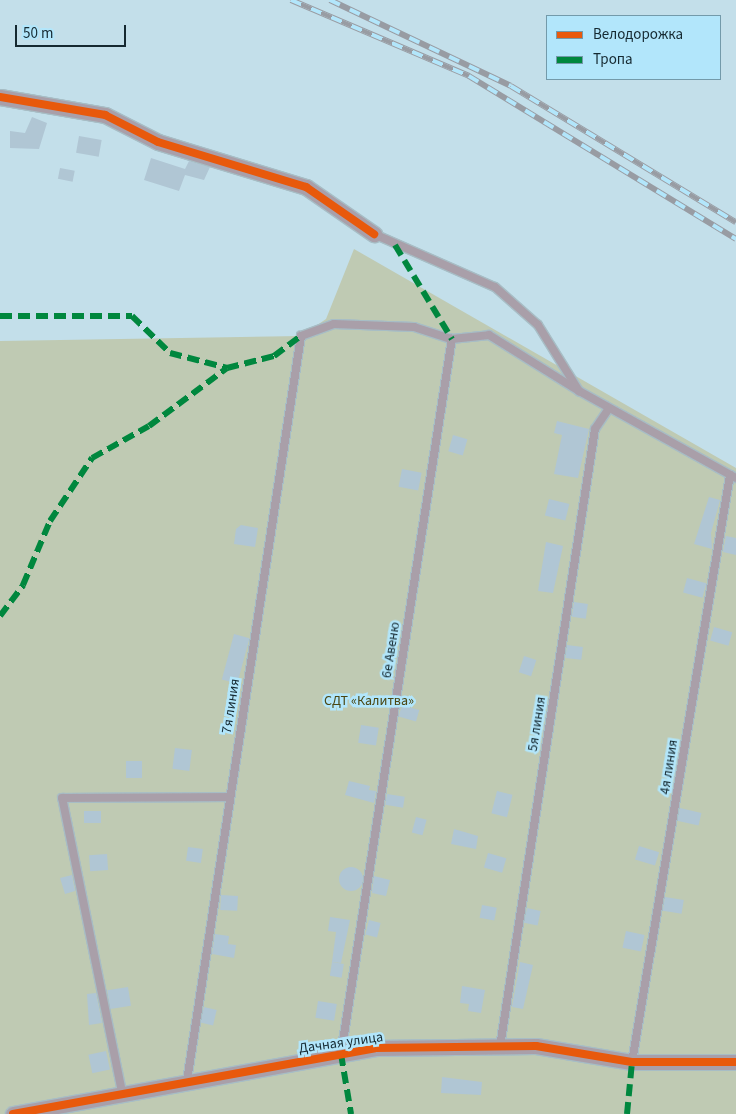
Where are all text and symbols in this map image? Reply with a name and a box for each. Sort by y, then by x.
scale bar [18,15,129,47]
legend [546,15,721,80]
text: 50 m [23,23,53,44]
text: Велодорожка [593,24,683,45]
text: Тропа [593,49,633,70]
street label: 6е Авеню [378,621,404,679]
street label: 7я линия [218,677,244,735]
park label: СДТ «Калитва» [324,693,414,709]
street label: 5я линия [524,695,550,753]
street label: 4я линия [656,738,682,796]
street label: Дачная улица [298,1029,384,1057]

